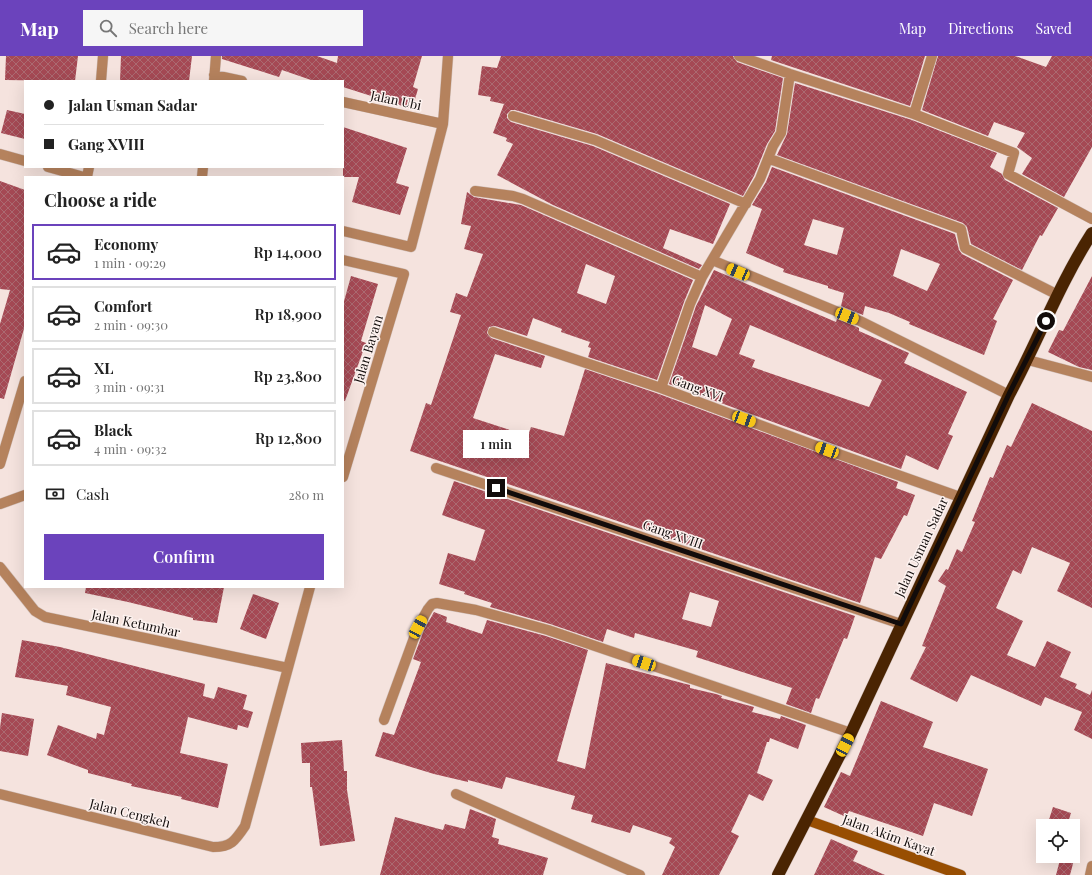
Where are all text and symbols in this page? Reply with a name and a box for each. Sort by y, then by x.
search box [83,10,363,46]
text: Map [20,15,59,41]
icon: search [97,17,119,39]
text: Search here [129,18,208,38]
text: Map [899,19,926,38]
text: Directions [948,19,1014,38]
text: Saved [1036,19,1072,38]
street label: Jalan Ubi [368,86,423,113]
text: Jalan Usman Sadar [68,95,197,115]
text: Gang XVIII [68,134,145,154]
text: Choose a ride [44,188,157,212]
icon: car [46,234,82,270]
text: Economy [94,234,158,254]
text: Rp 14,000 [254,242,322,262]
text: 1 min · 09:29 [94,254,166,271]
car [725,262,751,282]
icon: car [46,296,82,332]
text: Comfort [94,296,152,316]
text: Rp 18,900 [255,304,322,324]
car [834,306,860,326]
street label: Jalan Bayam [349,312,386,386]
route start [1037,312,1055,330]
text: 2 min · 09:30 [94,316,168,333]
icon: car [46,358,82,394]
text: XL [94,358,114,378]
text: Rp 23,800 [254,366,322,386]
street label: Gang XVI [670,370,726,405]
text: 3 min · 09:31 [94,378,165,395]
car [731,409,757,429]
icon: car [46,420,82,456]
text: Black [94,420,133,440]
text: Rp 12,800 [255,428,322,448]
callout: 1 min [463,430,529,458]
text: 1 min [480,435,512,452]
text: 4 min · 09:32 [94,440,167,457]
car [814,440,840,460]
route end [487,479,505,497]
icon: cash [44,483,66,505]
text: Cash [76,484,109,504]
text: 280 m [288,486,324,503]
street label: Jalan Usman Sadar [890,494,951,600]
street label: Gang XVIII [641,515,706,552]
button: Confirm [44,534,324,580]
street label: Jalan Ketumbar [89,605,182,640]
car [407,614,429,640]
car [631,653,657,673]
car [834,732,856,758]
street label: Jalan Cengkeh [87,794,173,831]
street label: Jalan Akim Kayat [839,810,938,859]
map controls [1036,819,1080,863]
button: locate [1036,819,1080,863]

